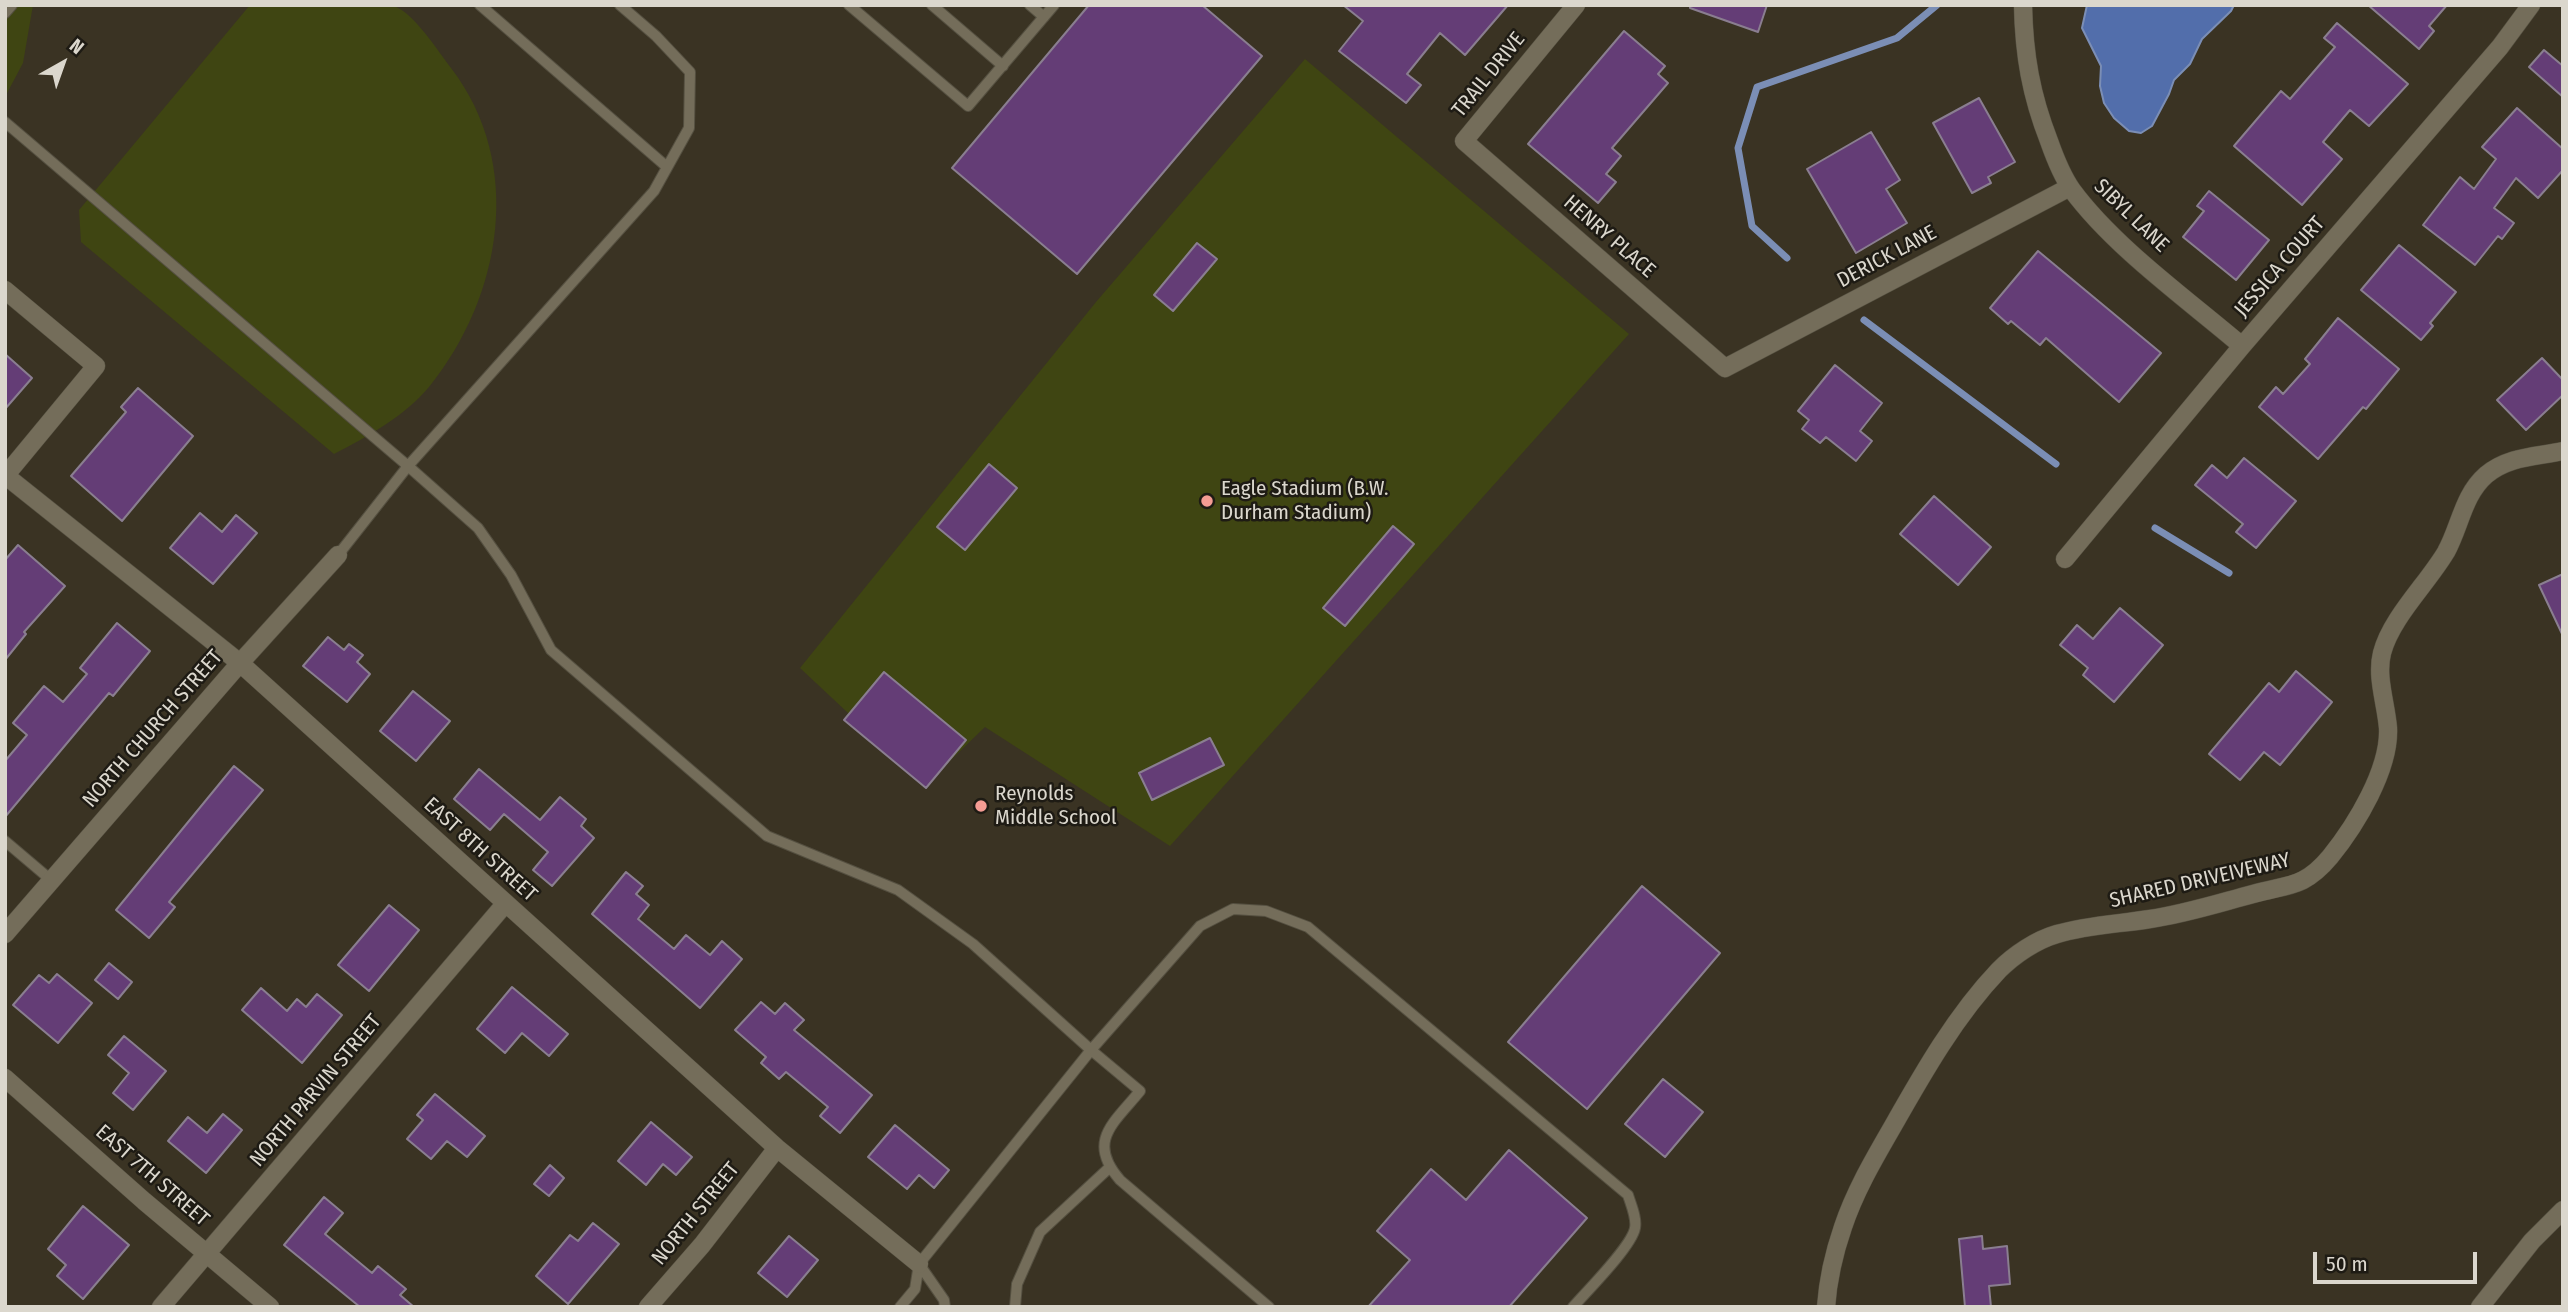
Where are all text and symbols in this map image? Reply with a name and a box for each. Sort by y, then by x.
north arrow [28,28,98,98]
street label: TRAIL DRIVE [1447,28,1531,122]
text: N [65,34,89,59]
street label: SIBYL LANE [2088,174,2174,258]
street label: HENRY PLACE [1558,190,1660,284]
street label: JESSICA COURT [2230,212,2330,322]
street label: DERICK LANE [1833,220,1941,294]
place label: Eagle Stadium (B.W. Durham Stadium) [1221,476,1388,526]
marker: Eagle Stadium (B.W. Durham Stadium) [1199,493,1215,509]
street label: NORTH CHURCH STREET [78,645,228,813]
place label: Reynolds Middle School [995,781,1117,831]
street label: EAST 8TH STREET [418,793,542,907]
marker: Reynolds Middle School [973,798,989,814]
street label: SHARED DRIVEIVEWAY [2107,848,2293,914]
street label: NORTH PARVIN STREET [245,1010,387,1172]
street label: EAST 7TH STREET [90,1120,214,1232]
street label: NORTH STREET [647,1158,745,1270]
scale bar [2316,1238,2480,1282]
text: 50 m [2326,1251,2368,1277]

